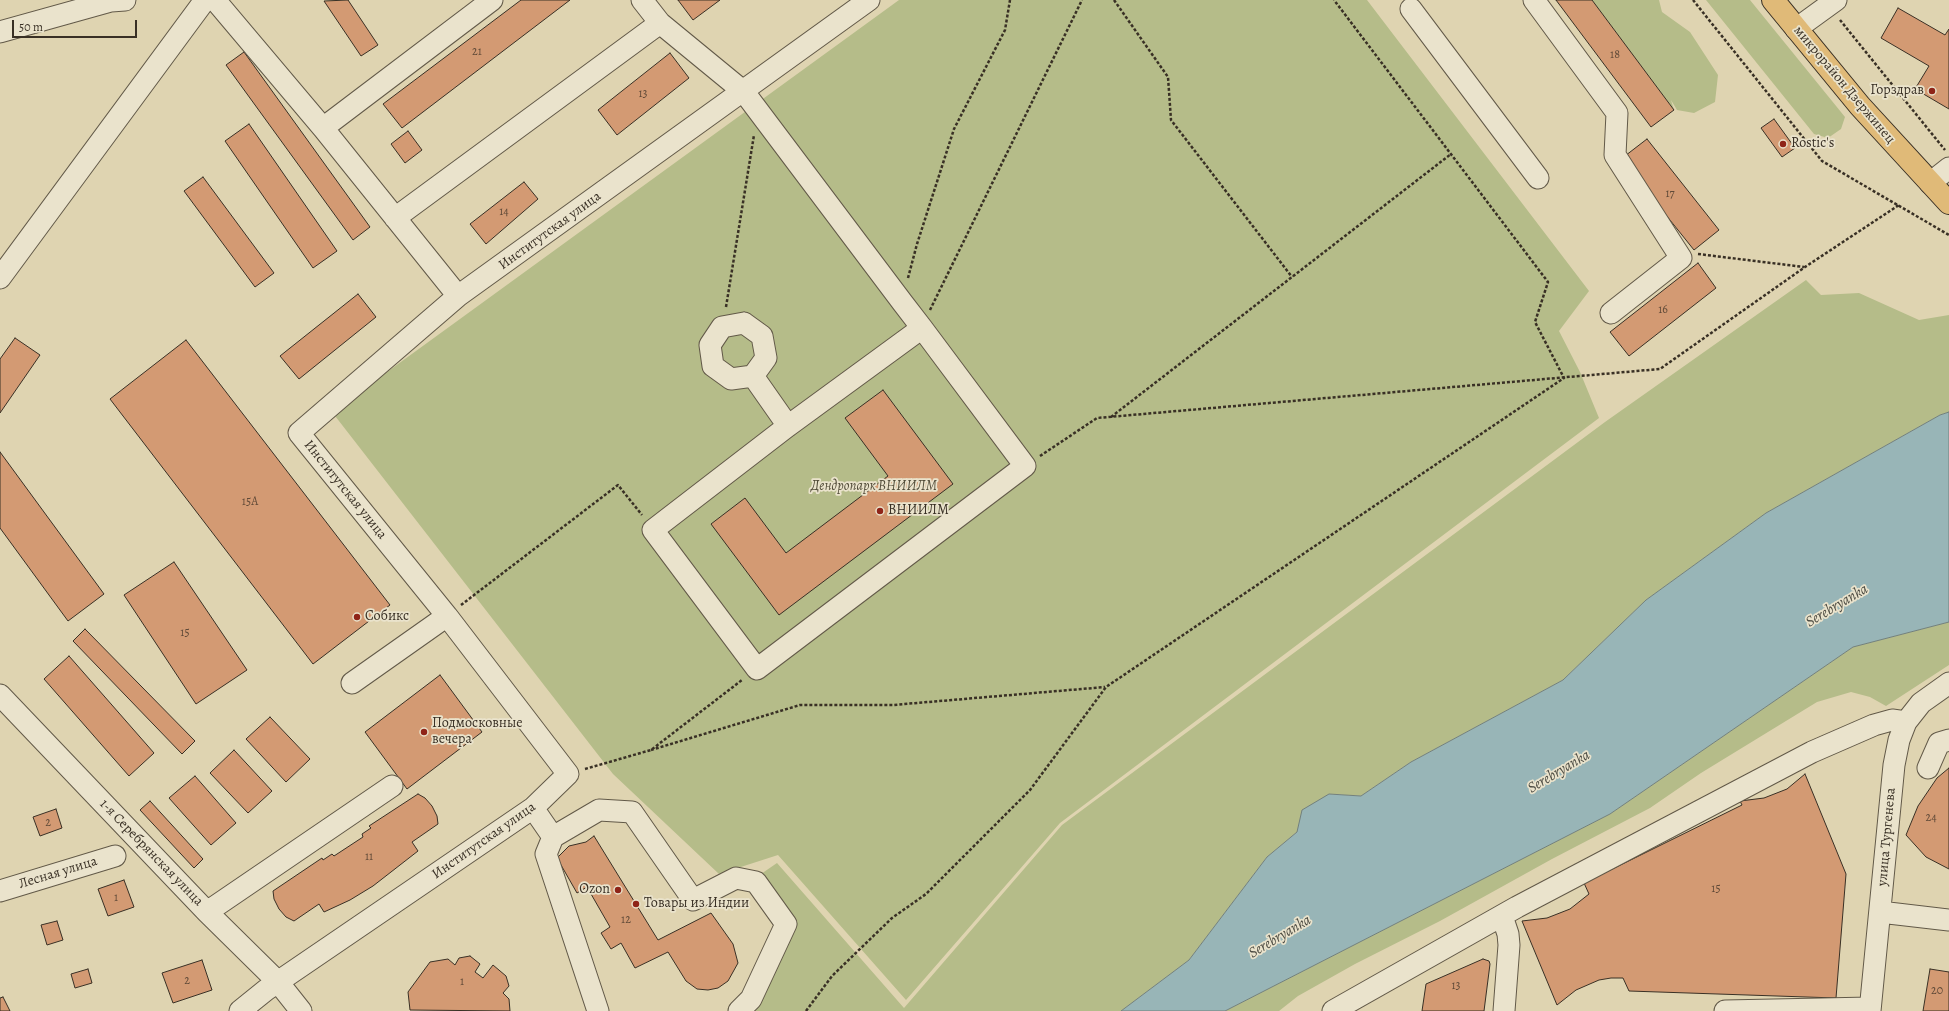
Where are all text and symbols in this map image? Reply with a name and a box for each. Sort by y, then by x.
scale bar [14,12,139,38]
text: 50 m [19,19,43,35]
street label: микрорайон Дзержинец [1790,23,1898,147]
house number: 21 [472,45,482,59]
house number: 18 [1610,48,1620,62]
place label: Горздрав [1870,83,1924,99]
marker: Горздрав [1927,86,1937,96]
house number: 13 [638,87,648,101]
place label: Rostic's [1791,136,1834,152]
marker: Rostic's [1778,139,1788,149]
house number: 17 [1665,187,1675,201]
street label: Институтская улица [495,188,605,274]
house number: 14 [499,205,509,219]
house number: 16 [1658,303,1668,317]
street label: Институтская улица [300,437,390,543]
park label: Дендропарк ВНИИЛМ [811,479,937,495]
house number: 15А [242,495,258,509]
place label: ВНИИЛМ [888,503,949,519]
marker: ВНИИЛМ [875,506,885,516]
water label: Serebryanka [1803,580,1871,632]
place label: Собикс [365,609,409,625]
marker: Собикс [352,612,362,622]
house number: 15 [180,626,190,640]
place label: Подмосковные вечера [432,716,523,748]
marker: Подмосковные вечера [419,727,429,737]
water label: Serebryanka [1525,746,1593,798]
street label: улица Тургенева [1874,787,1900,887]
street label: 1-я Серебрянская улица [96,796,206,910]
street label: Институтская улица [429,799,539,883]
house number: 24 [1925,811,1937,825]
house number: 2 [45,816,51,830]
house number: 11 [365,850,373,864]
street label: Лесная улица [17,853,99,893]
place label: Ozon [579,882,610,898]
house number: 15 [1711,882,1721,896]
marker: Ozon [613,885,623,895]
house number: 1 [114,891,118,905]
place label: Товары из Индии [644,896,749,912]
marker: Товары из Индии [631,899,641,909]
water label: Serebryanka [1246,911,1314,963]
house number: 12 [621,913,631,927]
house number: 2 [184,974,190,988]
house number: 1 [460,975,464,989]
house number: 13 [1451,979,1461,993]
house number: 20 [1931,984,1943,998]

